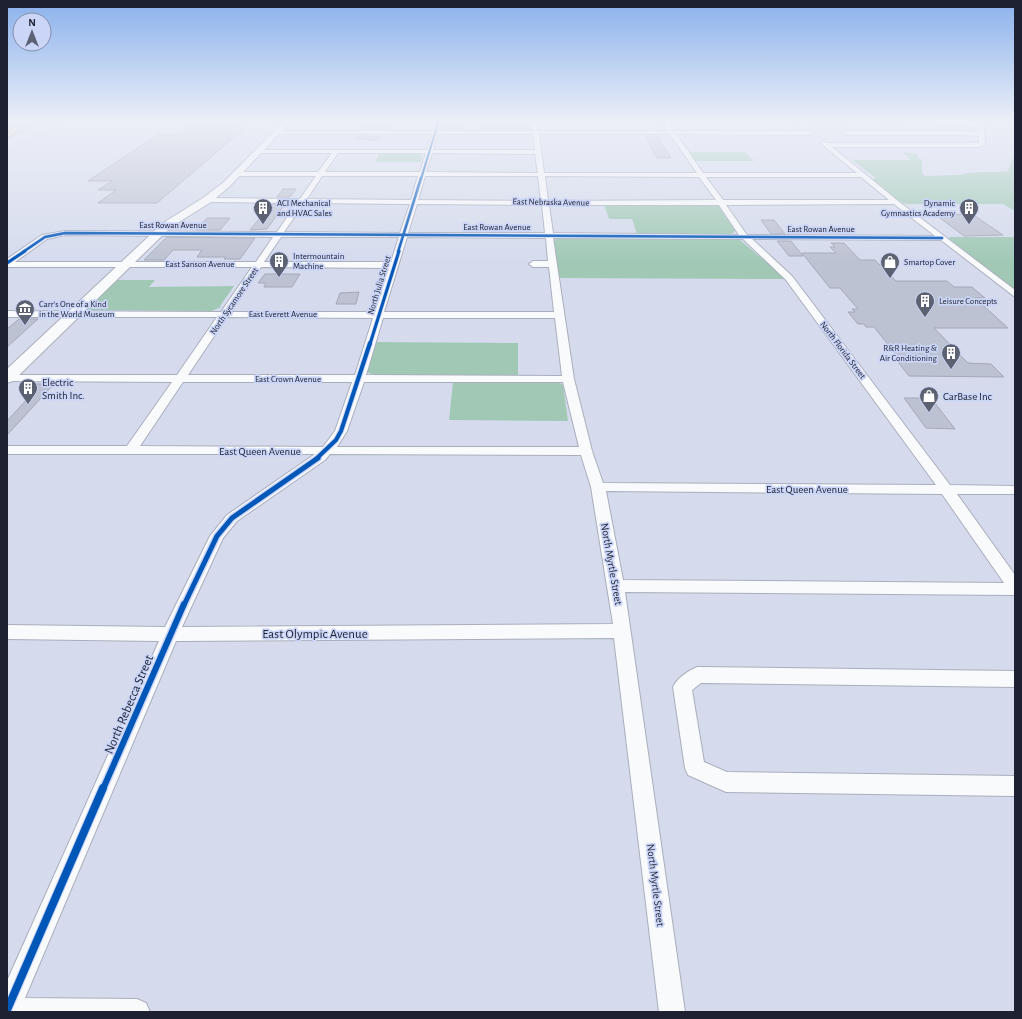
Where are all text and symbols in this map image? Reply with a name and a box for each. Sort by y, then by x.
north arrow [12,12,52,52]
text: N [28,17,36,28]
building icon: ACI Mechanical and HVAC Sales [252,197,274,225]
street label: East Nebraska Avenue [513,197,589,208]
building icon: Dynamic Gymnastics Academy [958,197,980,225]
place label: ACI Mechanical and HVAC Sales [277,199,332,218]
place label: Dynamic Gymnastics Academy [881,199,956,218]
street label: East Rowan Avenue [139,221,207,230]
street label: East Rowan Avenue [463,223,531,232]
street label: East Rowan Avenue [787,225,855,234]
building icon: Intermountain Machine [268,250,290,278]
shop icon: Smartop Cover [879,251,901,279]
place label: Intermountain Machine [293,252,344,271]
street label: North Julia Street [366,255,393,316]
place label: Smartop Cover [904,258,955,267]
street label: East Sanson Avenue [166,260,234,269]
street label: North Sycamore Street [209,266,260,336]
building icon: Leisure Concepts [914,290,936,318]
place label: Leisure Concepts [939,297,997,306]
museum icon: Carr's One of a Kind in the World Museum [14,298,36,326]
place label: Carr's One of a Kind in the World Museum [39,300,114,319]
street label: East Everett Avenue [249,310,317,319]
street label: North Florida Street [818,320,867,381]
building icon: R&R Heating & Air Conditioning [940,342,962,370]
place label: R&R Heating & Air Conditioning [880,344,938,363]
street label: East Crown Avenue [255,375,321,384]
building icon: Electric Smith Inc. [17,377,39,405]
place label: Electric Smith Inc. [42,377,85,401]
shop icon: CarBase Inc [918,385,940,413]
place label: CarBase Inc [943,391,993,402]
street label: East Queen Avenue [219,446,301,457]
street label: East Queen Avenue [766,484,848,495]
street label: North Myrtle Street [599,522,624,606]
street label: East Olympic Avenue [262,628,368,641]
street label: North Rebecca Street [103,653,156,756]
street label: North Myrtle Street [645,843,666,927]

